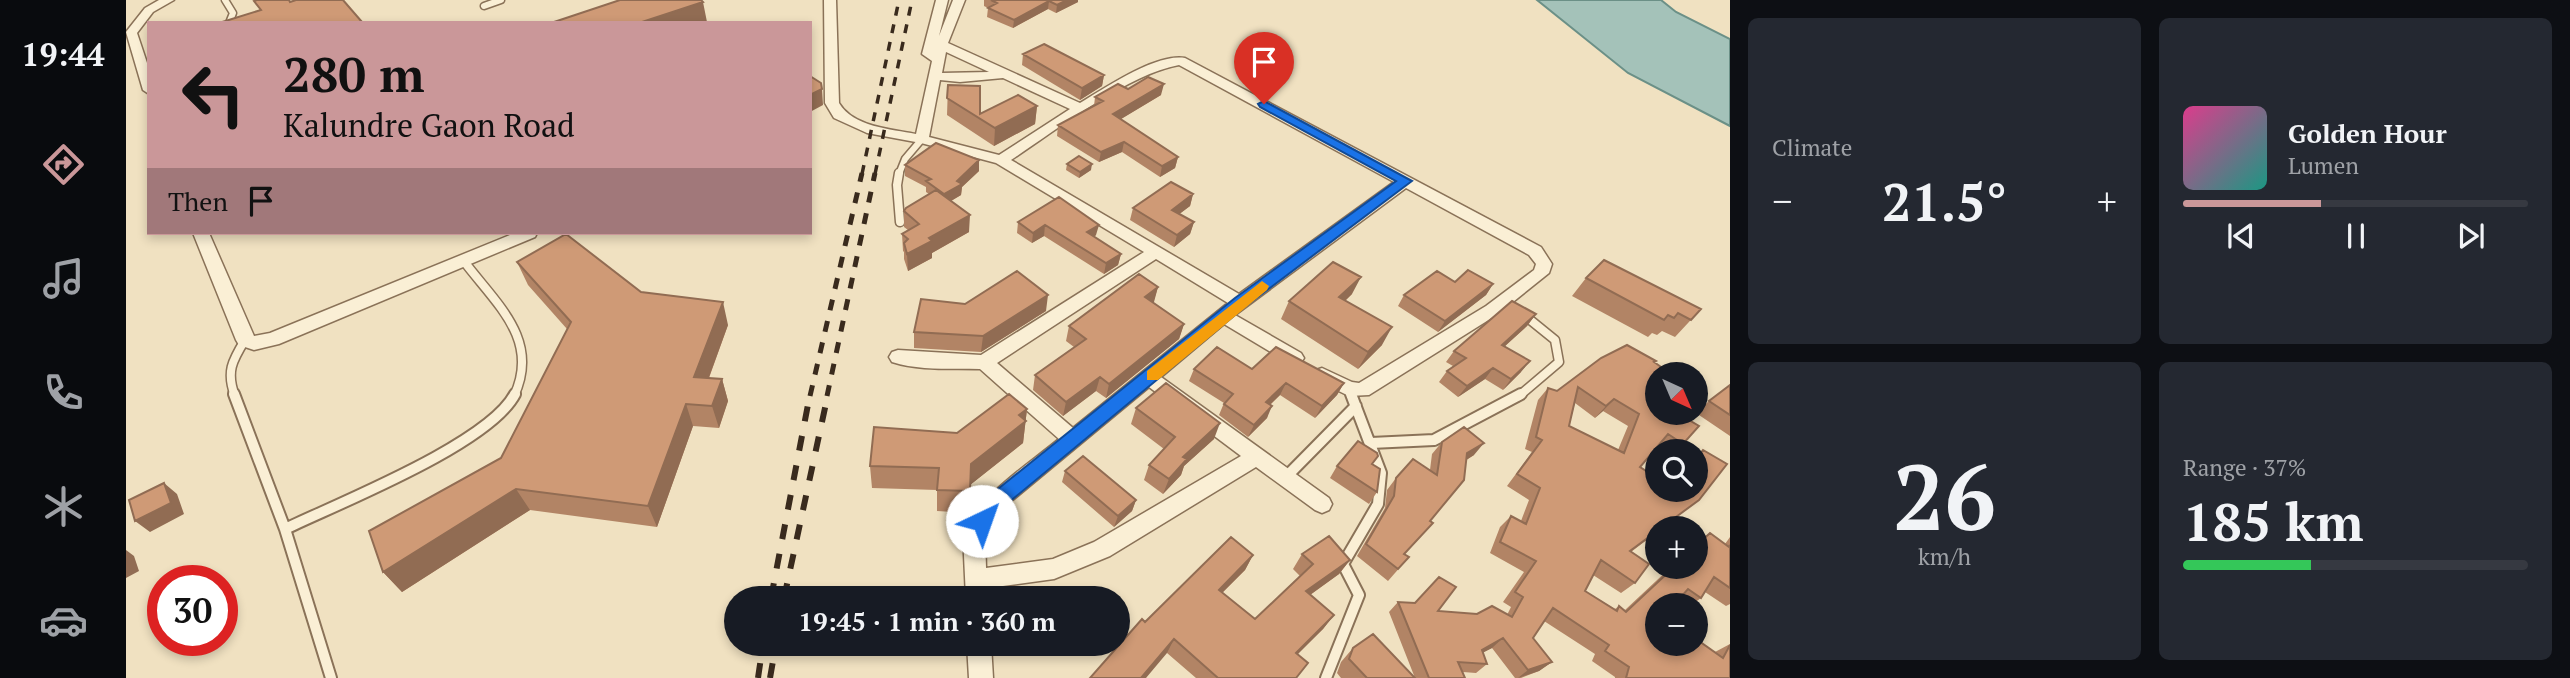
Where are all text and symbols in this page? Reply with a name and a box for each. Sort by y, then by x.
pin [1234,32,1294,104]
text: 19:44 [21,33,105,75]
text: 280 m [283,41,425,106]
icon: arrive [1245,43,1283,81]
icon: left [168,49,259,140]
text: Kalundre Gaon Road [283,104,575,146]
text: Golden Hour [2288,116,2447,150]
text: Climate [1772,132,1852,163]
icon: directions [39,140,88,189]
text: Lumen [2288,150,2359,181]
text: 21.5° [1882,167,2007,236]
text: − [1772,176,1792,226]
text: + [2097,176,2117,226]
icon: arrive [242,182,280,220]
text: Then [168,184,228,218]
icon: previous [2222,217,2260,255]
icon: pause [2337,217,2375,255]
icon: next [2452,217,2490,255]
icon: music [39,254,88,303]
north arrow [1645,362,1708,425]
map controls [1645,362,1708,656]
icon: phone [39,368,88,417]
text: 26 [1893,435,1996,556]
button: search [1645,439,1708,502]
text: Range · 37% [2183,452,2306,483]
icon: climate [39,482,88,531]
position arrow [945,484,1019,558]
text: 185 km [2183,487,2364,556]
button: + [1645,516,1708,579]
text: km/h [1918,541,1971,572]
speed limit sign: 30 [147,565,238,656]
button: − [1645,593,1708,656]
icon: car [39,596,88,645]
text: 19:45 · 1 min · 360 m [798,604,1056,638]

